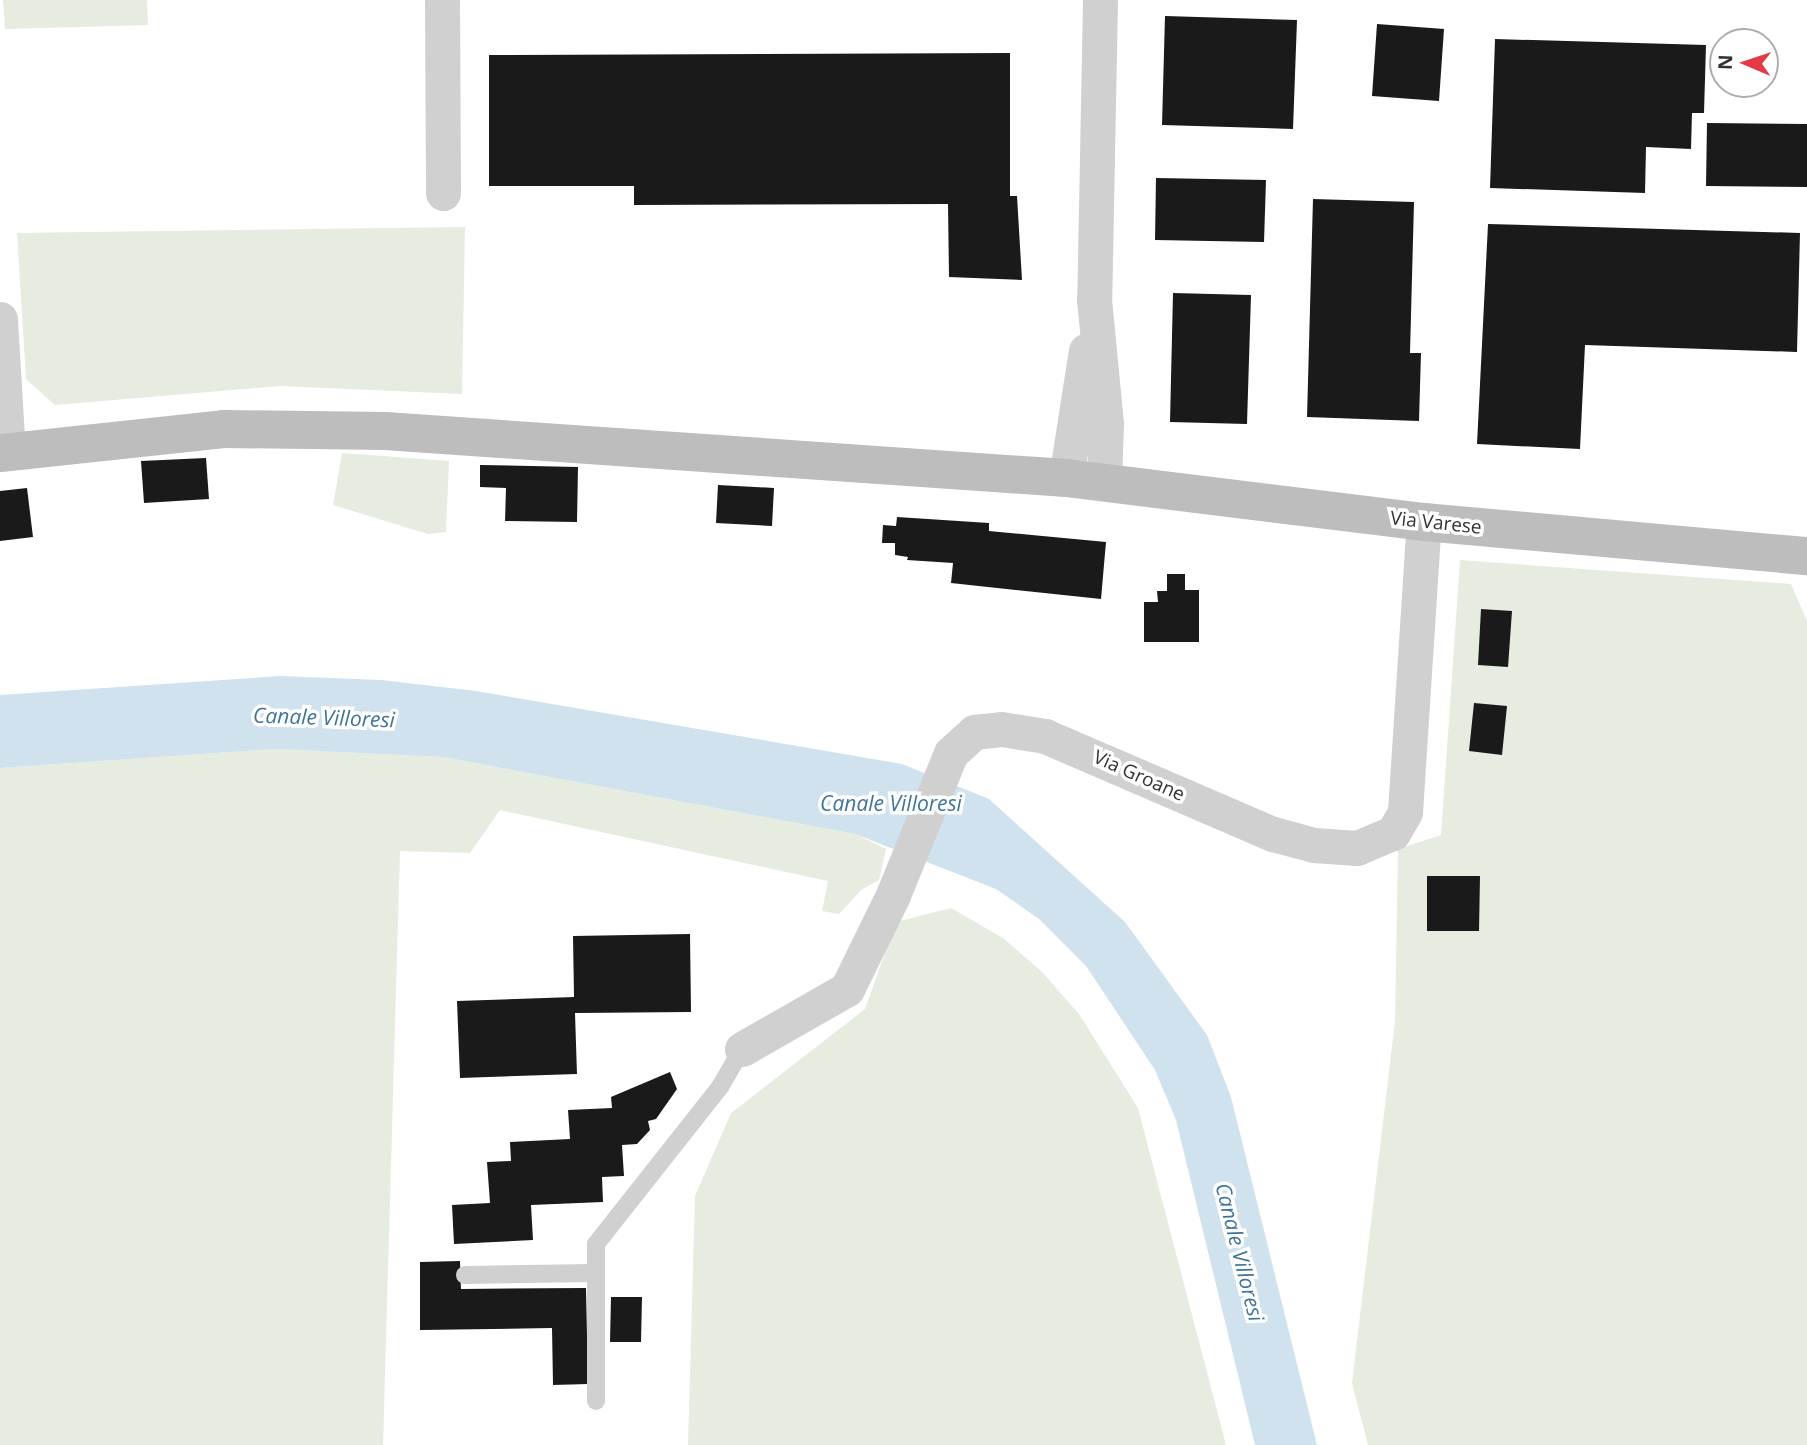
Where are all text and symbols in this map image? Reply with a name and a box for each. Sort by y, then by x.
north arrow [1709,28,1779,98]
text: N [1712,54,1738,71]
street label: Via Varese [1389,507,1483,539]
water label: Canale Villoresi [253,702,395,732]
street label: Via Groane [1090,746,1188,806]
water label: Canale Villoresi [820,790,962,816]
water label: Canale Villoresi [1211,1180,1269,1324]

